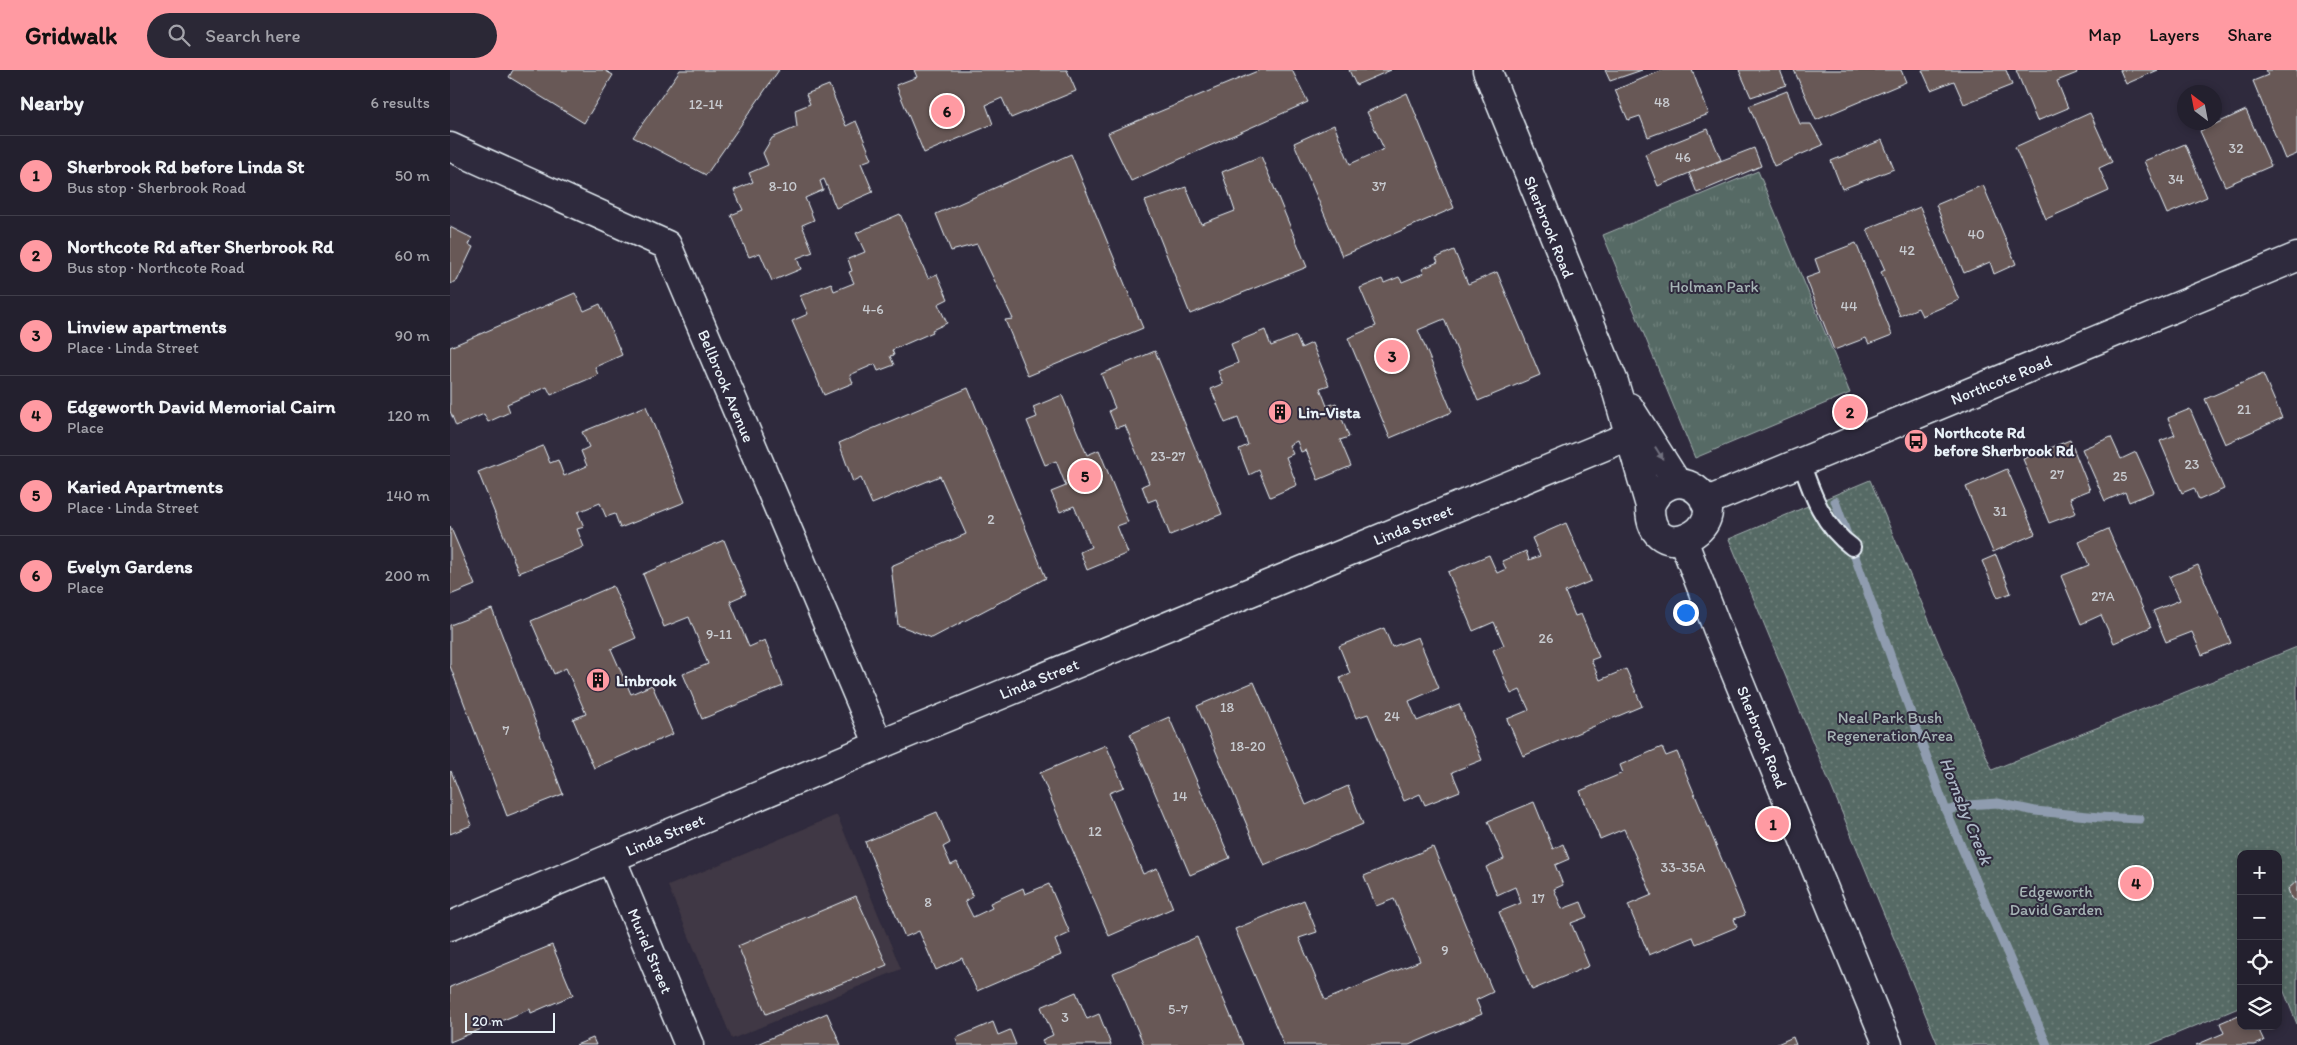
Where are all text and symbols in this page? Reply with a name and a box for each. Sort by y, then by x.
search box [147,13,497,58]
text: Gridwalk [25,21,117,50]
icon: search [165,21,193,49]
text: Search here [205,24,301,47]
text: Map [2088,24,2121,46]
text: Layers [2149,24,2199,46]
text: Share [2227,24,2272,46]
north arrow [2177,85,2222,130]
text: Nearby [20,90,84,115]
pin: 6 [931,92,963,130]
text: 6 results [370,93,430,112]
house number: 48 [1654,94,1670,111]
house number: 12-14 [689,96,724,113]
house number: 32 [2229,140,2244,157]
house number: 46 [1675,149,1691,166]
text: Sherbrook Rd before Linda St [67,155,305,178]
text: 1 [32,166,40,185]
text: 50 m [395,166,430,185]
house number: 34 [2168,171,2185,188]
street label: Sherbrook Road [1520,173,1578,281]
text: Bus stop · Sherbrook Road [67,178,246,197]
house number: 8-10 [769,178,797,195]
house number: 37 [1372,178,1386,195]
house number: 40 [1967,226,1985,243]
text: Northcote Rd after Sherbrook Rd [67,235,334,258]
house number: 42 [1899,242,1916,259]
text: 2 [32,246,40,265]
text: 60 m [395,246,430,265]
text: Bus stop · Northcote Road [67,258,245,277]
park label: Holman Park [1669,277,1759,296]
house number: 44 [1841,298,1858,315]
house number: 4-6 [862,301,884,318]
text: Linview apartments [67,315,227,338]
text: 3 [32,326,40,345]
text: 90 m [395,326,430,345]
street label: Bellbrook Avenue [694,327,758,445]
pin: 3 [1376,337,1408,375]
text: Place · Linda Street [67,338,199,357]
street label: Northcote Road [1948,351,2054,409]
pin: 2 [1834,393,1866,431]
text: Edgeworth David Memorial Cairn [67,395,336,418]
building icon: Lin-Vista [1267,399,1293,425]
house number: 21 [2237,401,2251,418]
place label: Lin-Vista [1298,403,1361,422]
text: 4 [31,406,41,425]
text: 120 m [387,406,430,425]
text: Place [67,418,104,437]
place label: Northcote Rd before Sherbrook Rd [1934,423,2074,460]
bus stop icon: Northcote Rd before Sherbrook Rd [1903,428,1929,454]
one-way arrow [1654,447,1663,460]
house number: 23-27 [1151,448,1186,465]
house number: 23 [2185,456,2200,473]
pin: 5 [1069,457,1101,495]
house number: 27 [2050,466,2064,483]
house number: 25 [2113,468,2127,485]
text: Karied Apartments [67,475,223,498]
text: 5 [32,486,40,505]
text: 140 m [386,486,430,505]
text: Place · Linda Street [67,498,199,517]
street label: Linda Street [1371,500,1455,550]
house number: 31 [1993,503,2008,520]
house number: 2 [987,511,995,528]
text: Evelyn Gardens [67,555,193,578]
text: 6 [32,566,40,585]
text: 200 m [385,566,430,585]
text: Place [67,578,104,597]
house number: 27A [2091,588,2115,605]
your location [1673,600,1699,626]
house number: 9-11 [706,626,732,643]
house number: 26 [1539,630,1553,647]
street label: Linda Street [997,654,1081,704]
building icon: Linbrook [585,667,611,693]
place label: Linbrook [616,671,677,690]
street label: Sherbrook Road [1733,683,1791,791]
house number: 18 [1220,699,1234,716]
house number: 24 [1384,708,1400,725]
park label: Neal Park Bush Regeneration Area [1827,708,1953,745]
house number: 7 [503,722,510,739]
house number: 18-20 [1230,738,1266,755]
water label: Hornsby Creek [1935,754,1998,869]
house number: 14 [1173,788,1188,805]
pin: 1 [1757,805,1789,843]
street label: Linda Street [623,810,707,860]
house number: 12 [1088,823,1103,840]
map controls [2237,850,2282,1030]
button: + [2237,850,2282,895]
house number: 33-35A [1661,859,1705,876]
pin: 4 [2120,864,2152,902]
park label: Edgeworth David Garden [2009,882,2103,919]
house number: 17 [1531,890,1545,907]
house number: 8 [924,894,932,911]
button: − [2237,895,2282,940]
street label: Muriel Street [624,906,676,996]
button: locate [2237,940,2282,985]
house number: 9 [1441,942,1449,959]
button: layers [2237,985,2282,1030]
house number: 5-7 [1168,1001,1188,1018]
house number: 3 [1061,1009,1069,1026]
scale bar [465,1010,555,1033]
text: 20 m [472,1013,503,1030]

